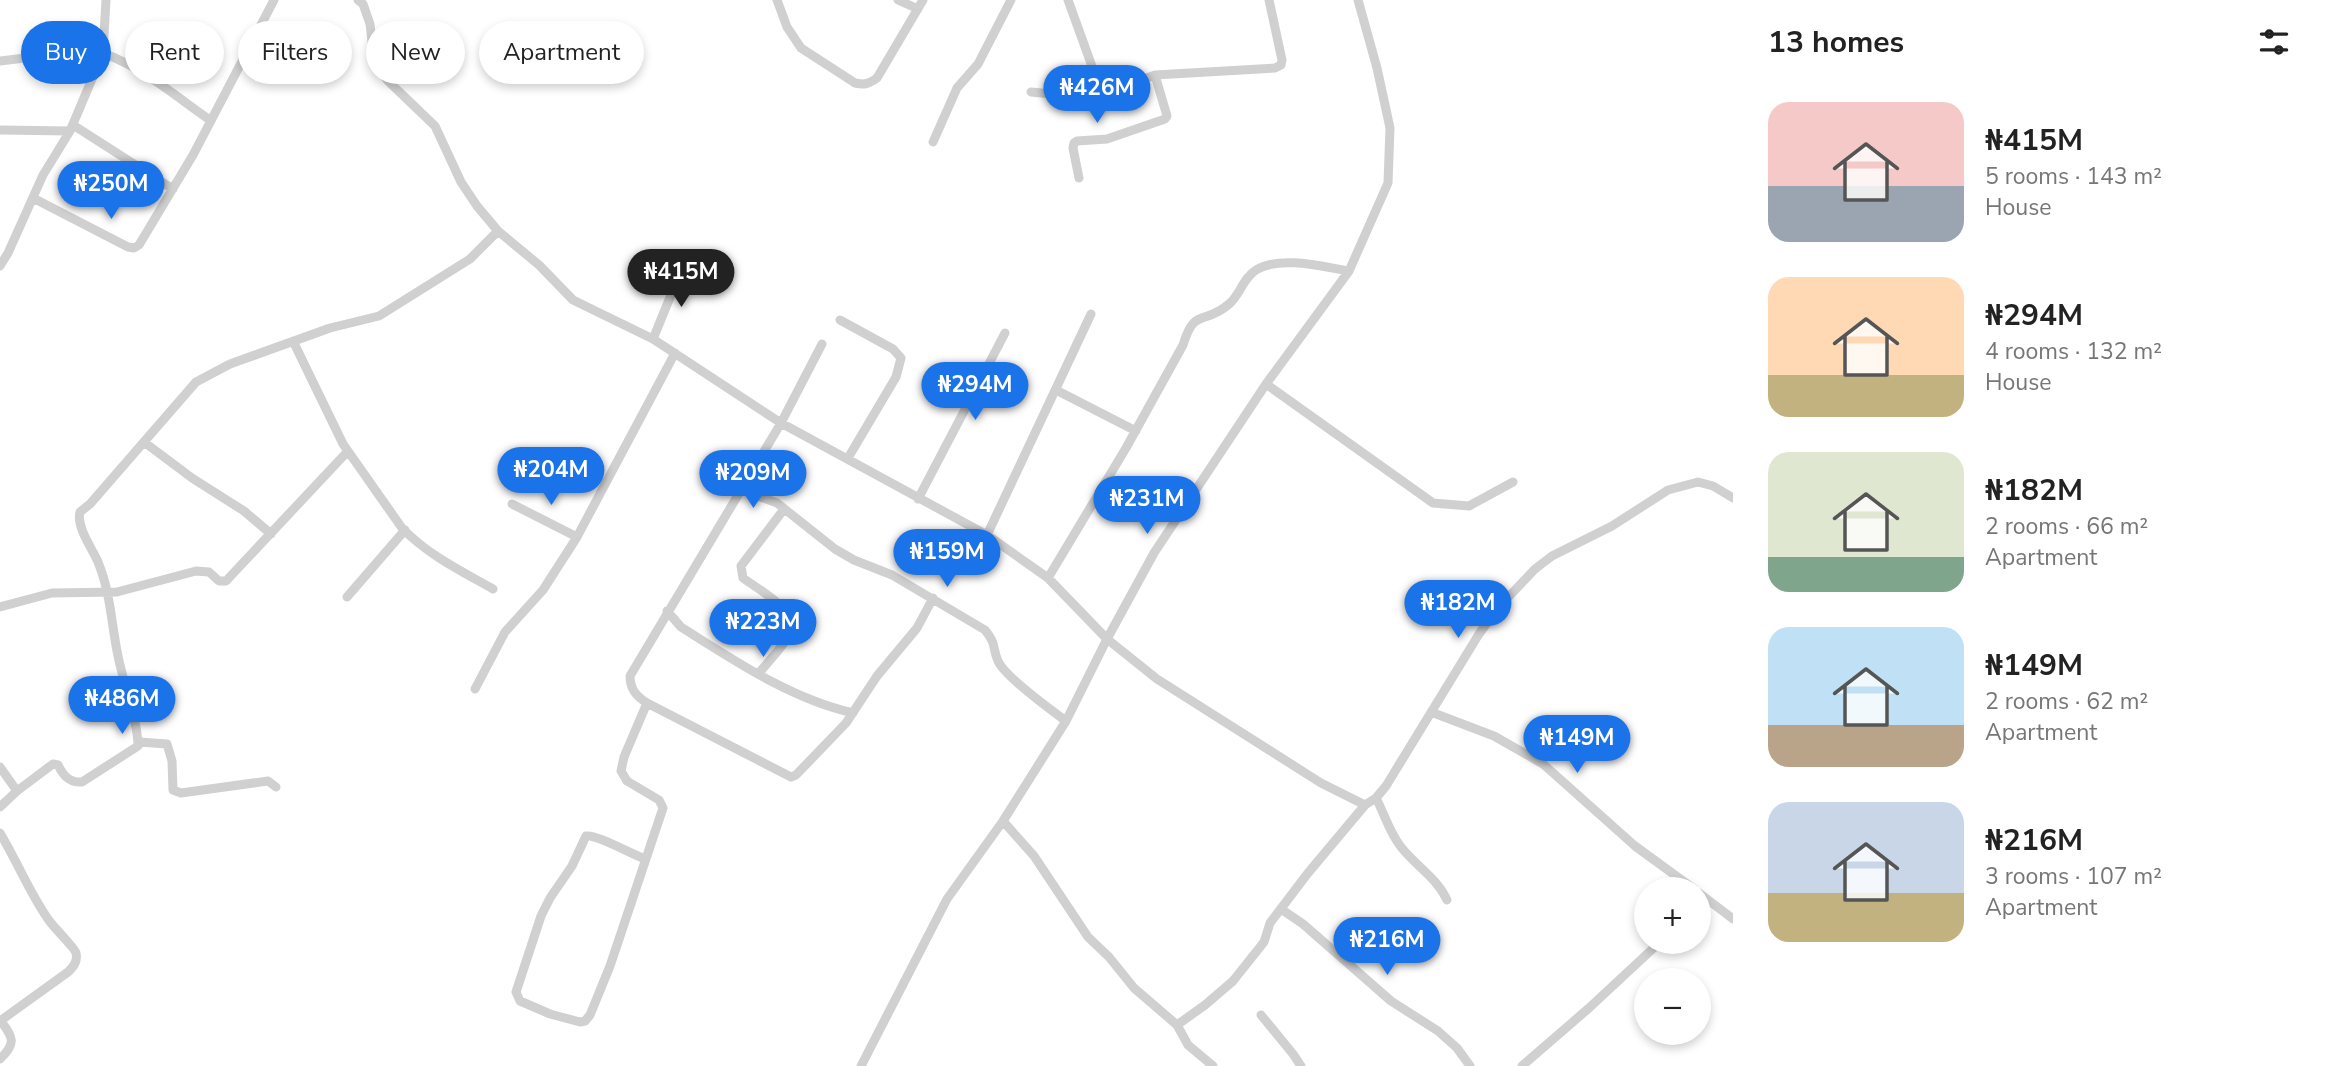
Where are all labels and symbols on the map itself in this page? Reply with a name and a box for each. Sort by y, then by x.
pin: ₦426M [1048,66,1146,125]
pin: ₦250M [62,162,160,221]
pin: ₦415M [632,250,730,309]
pin: ₦294M [926,362,1024,422]
pin: ₦204M [502,448,600,507]
pin: ₦209M [704,450,802,510]
pin: ₦231M [1098,476,1196,536]
pin: ₦159M [898,530,996,589]
pin: ₦182M [1409,580,1507,640]
pin: ₦223M [714,600,812,659]
pin: ₦486M [73,676,171,736]
pin: ₦149M [1528,716,1626,775]
pin: ₦216M [1338,918,1436,977]

